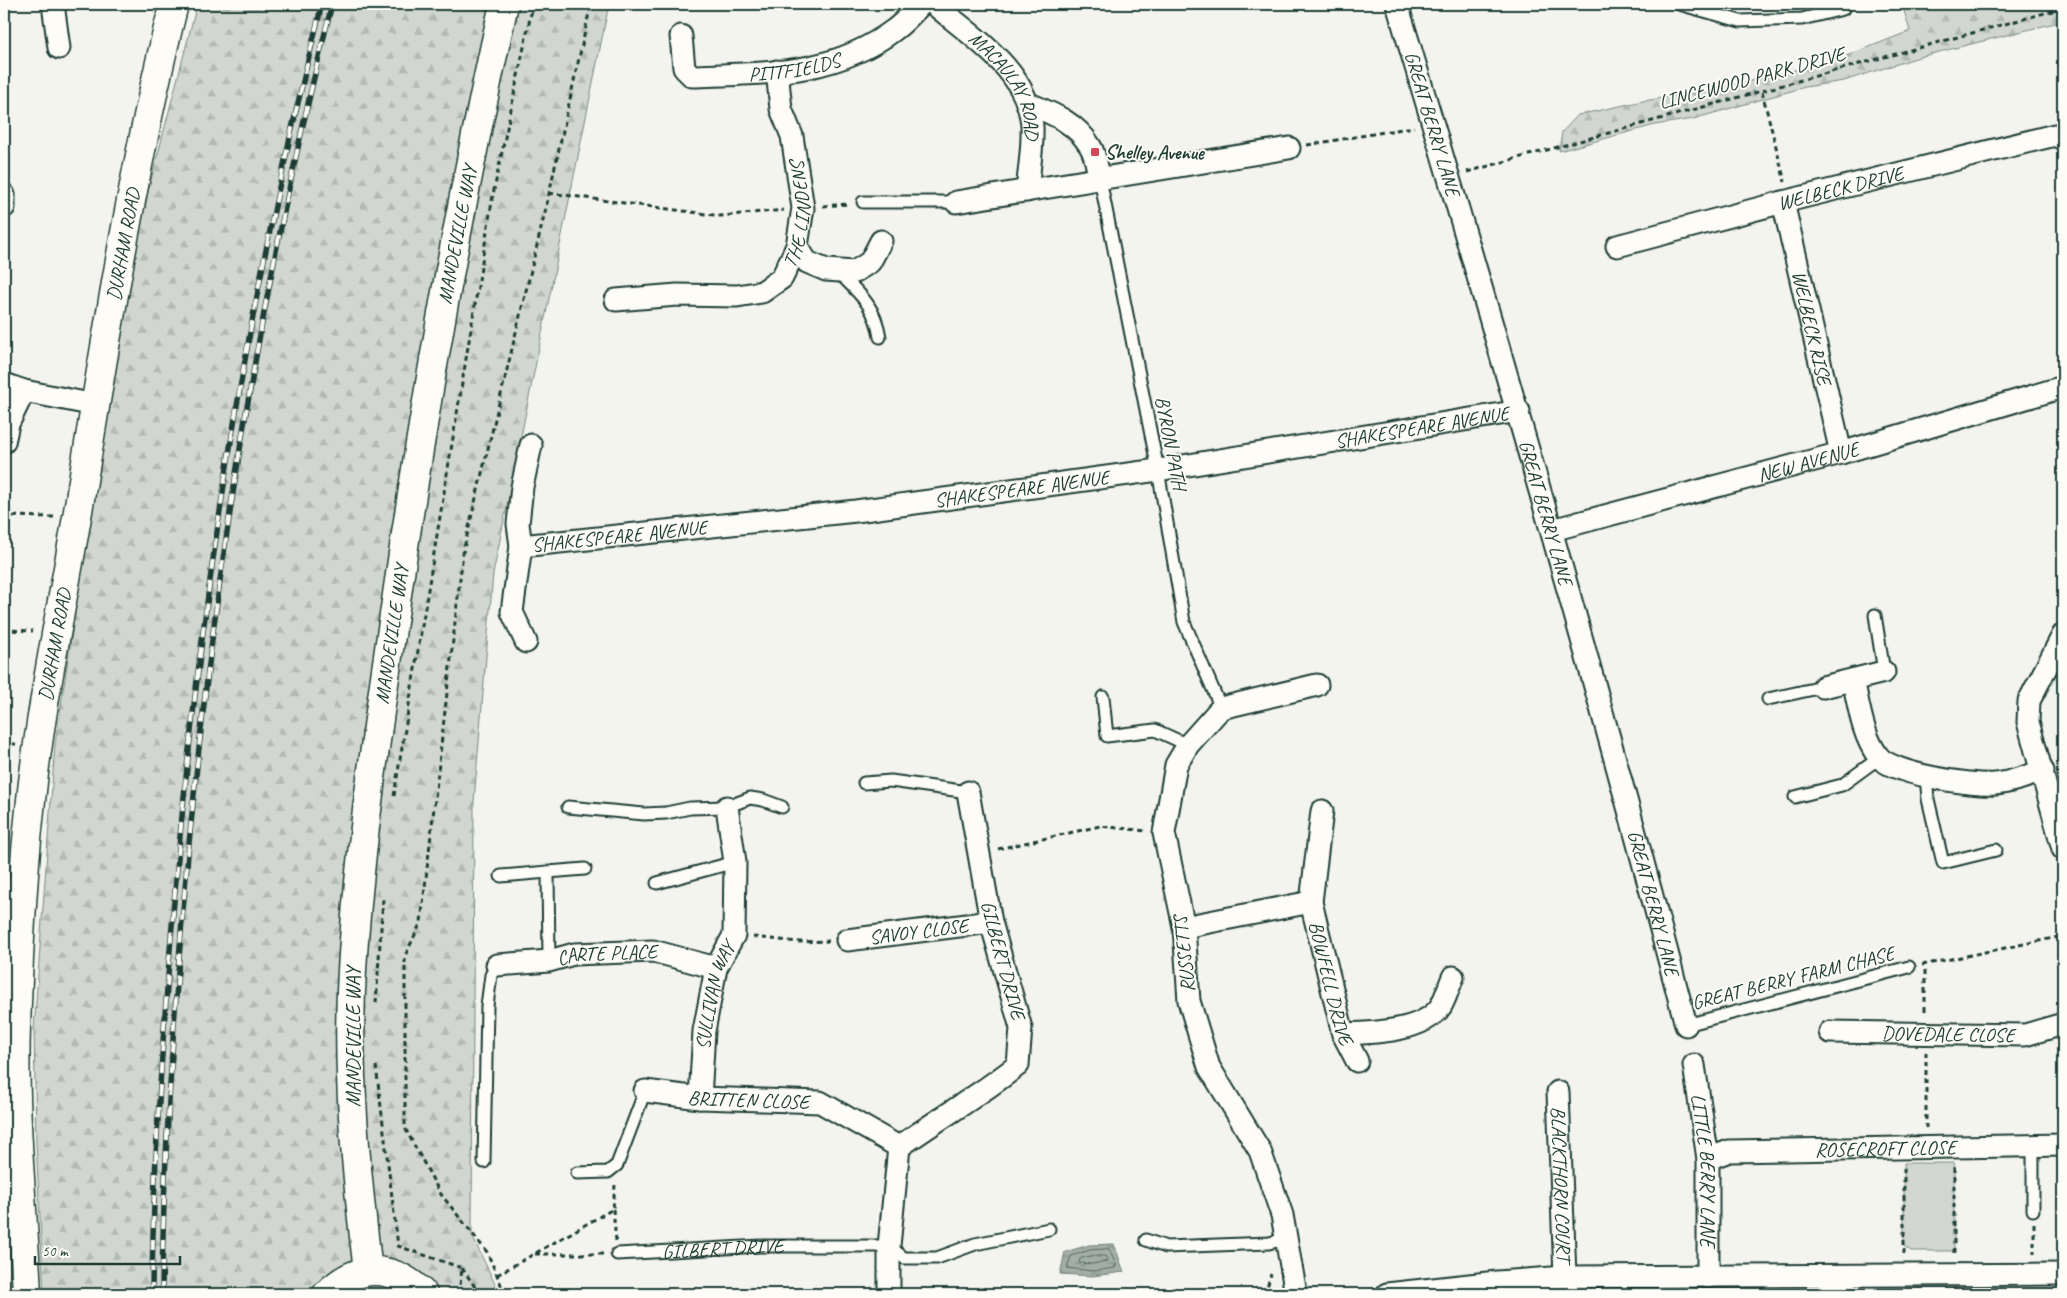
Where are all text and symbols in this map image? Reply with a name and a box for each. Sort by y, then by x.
street label: MACAULAY ROAD [964,26,1045,142]
street label: LINCEWOOD PARK DRIVE [1656,40,1850,115]
street label: PITTFIELDS [748,46,847,86]
street label: GREAT BERRY LANE [1399,48,1467,202]
place label: Shelley Avenue [1105,140,1205,165]
marker: Shelley Avenue [1089,146,1101,158]
street label: THE LINDENS [776,155,816,271]
street label: MANDEVILLE WAY [432,160,483,306]
street label: WELBECK DRIVE [1775,160,1908,215]
street label: DURHAM ROAD [101,184,146,302]
street label: WELBECK RISE [1787,268,1838,389]
street label: BYRON PATH [1150,394,1193,495]
street label: SHAKESPEARE AVENUE [1333,400,1514,453]
street label: NEW AVENUE [1755,435,1864,487]
street label: GREAT BERRY LANE [1514,437,1579,591]
street label: SHAKESPEARE AVENUE [933,464,1114,513]
street label: SHAKESPEARE AVENUE [531,514,711,557]
street label: MANDEVILLE WAY [369,560,414,705]
street label: DURHAM ROAD [32,584,77,702]
street label: GREAT BERRY LANE [1622,827,1686,981]
street label: GILBERT DRIVE [975,898,1031,1024]
street label: RUSSETTS [1167,911,1200,993]
street label: SAVOY CLOSE [868,912,972,950]
street label: BOWFELL DRIVE [1304,919,1360,1051]
street label: SULLIVAN WAY [690,934,742,1050]
street label: CARTE PLACE [554,938,660,971]
street label: GREAT BERRY FARM CHASE [1689,940,1900,1015]
street label: MANDEVILLE WAY [341,964,366,1107]
street label: DOVEDALE CLOSE [1881,1020,2018,1047]
street label: BRITTEN CLOSE [687,1084,812,1114]
street label: LITTLE BERRY LANE [1686,1092,1721,1250]
street label: BLACKTHORN COURT [1546,1106,1577,1267]
street label: ROSECROFT CLOSE [1815,1134,1959,1162]
scale bar [35,1233,180,1265]
street label: GILBERT DRIVE [661,1233,786,1264]
text: 50 m [42,1242,69,1261]

